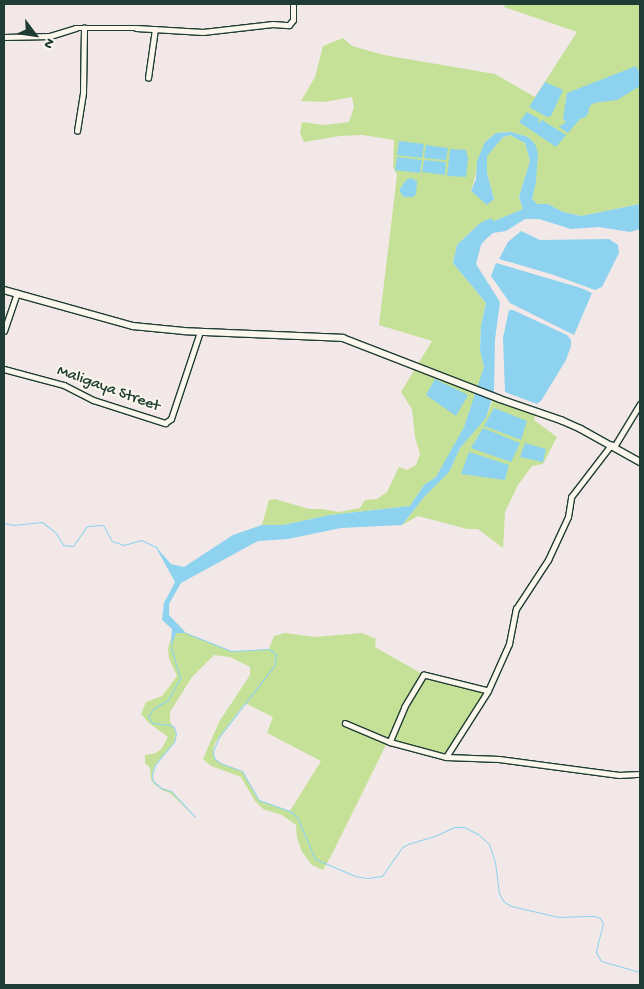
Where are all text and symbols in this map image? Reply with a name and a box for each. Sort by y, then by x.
north arrow [10,10,60,60]
text: N [39,35,58,51]
street label: Maligaya Street [54,362,162,418]

